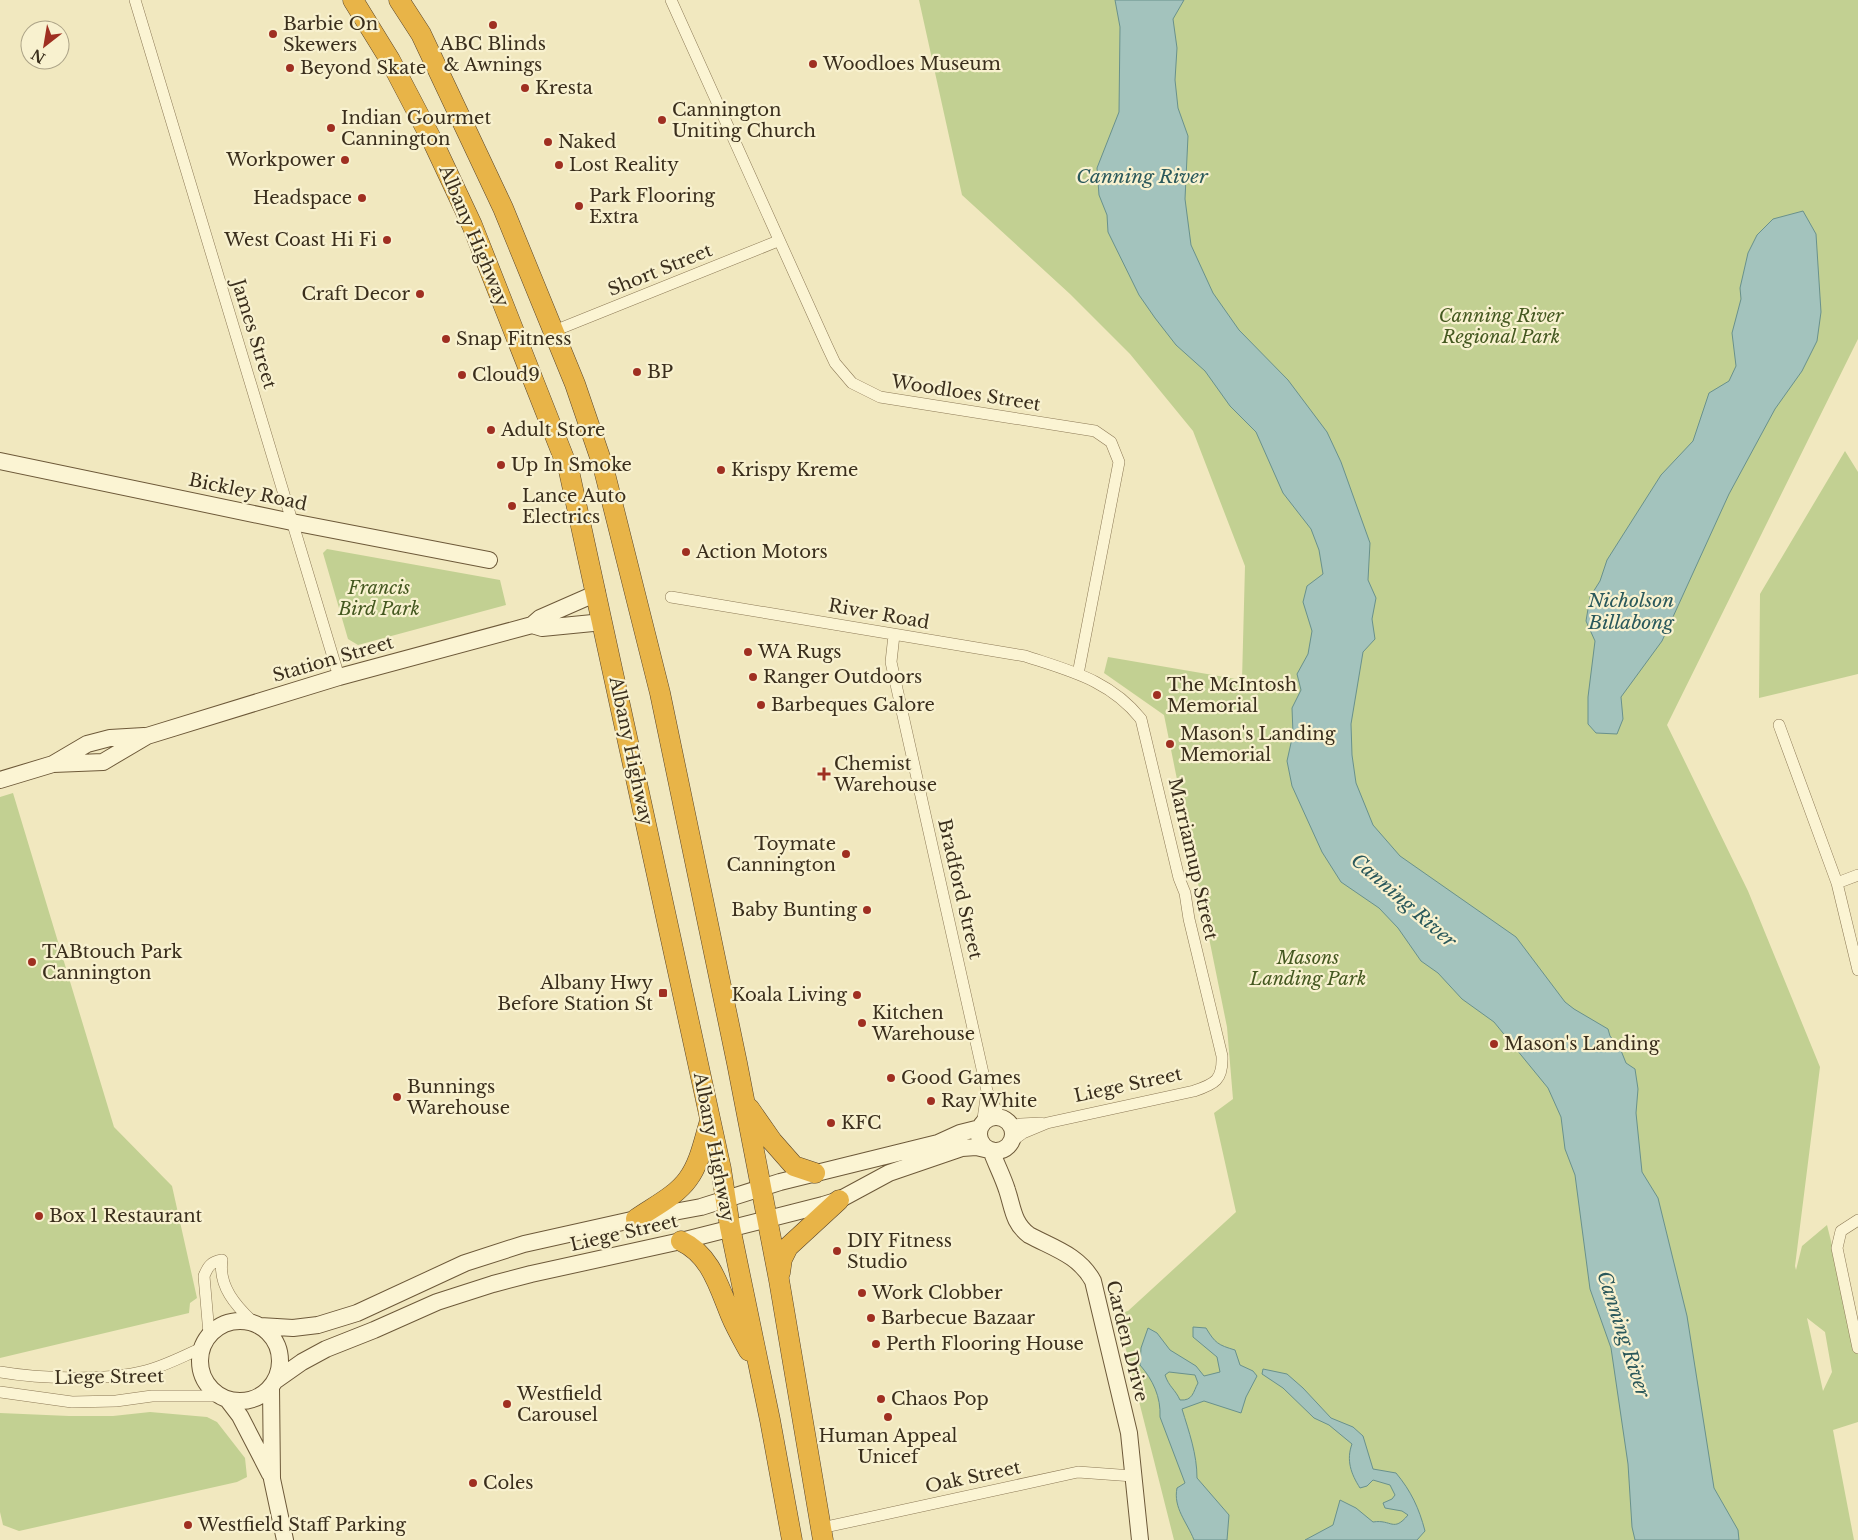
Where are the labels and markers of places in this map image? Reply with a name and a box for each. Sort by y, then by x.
place label: Barbie On Skewers [283,13,378,56]
marker: ABC Blinds & Awnings [487,19,499,31]
marker: Barbie On Skewers [267,28,279,40]
place label: ABC Blinds & Awnings [439,33,546,76]
place label: Woodloes Museum [822,53,1001,75]
place label: Beyond Skate [300,57,426,79]
marker: Woodloes Museum [807,58,819,70]
marker: Beyond Skate [284,62,296,74]
place label: Kresta [535,77,593,99]
marker: Kresta [519,82,531,94]
place label: Cannington Uniting Church [672,99,816,142]
place label: Indian Gourmet Cannington [341,107,491,150]
marker: Cannington Uniting Church [656,114,668,126]
marker: Indian Gourmet Cannington [325,122,337,134]
place label: Naked [558,131,616,153]
marker: Naked [542,136,554,148]
place label: Workpower [225,149,335,171]
marker: Workpower [339,154,351,166]
place label: Lost Reality [569,154,679,176]
marker: Lost Reality [553,159,565,171]
place label: Park Flooring Extra [589,185,715,228]
place label: Headspace [253,187,352,209]
marker: Headspace [356,192,368,204]
marker: Park Flooring Extra [573,200,585,212]
place label: West Coast Hi Fi [223,229,377,251]
marker: West Coast Hi Fi [381,234,393,246]
place label: Craft Decor [301,283,410,305]
marker: Craft Decor [414,288,426,300]
place label: Snap Fitness [456,328,571,350]
marker: Snap Fitness [440,333,452,345]
place label: BP [647,361,673,383]
place label: Cloud9 [472,364,540,386]
marker: BP [631,366,643,378]
marker: Cloud9 [456,369,468,381]
place label: Adult Store [500,419,605,441]
marker: Adult Store [485,424,497,436]
place label: Up In Smoke [511,454,632,476]
marker: Up In Smoke [495,459,507,471]
place label: Krispy Kreme [731,459,858,481]
marker: Krispy Kreme [715,464,727,476]
place label: Lance Auto Electrics [522,485,626,528]
marker: Lance Auto Electrics [506,500,518,512]
place label: Action Motors [695,541,828,563]
marker: Action Motors [680,546,692,558]
place label: WA Rugs [757,641,841,663]
marker: WA Rugs [742,646,754,658]
place label: Ranger Outdoors [763,666,922,688]
marker: Ranger Outdoors [747,671,759,683]
place label: The McIntosh Memorial [1167,674,1297,717]
marker: The McIntosh Memorial [1151,689,1163,701]
place label: Barbeques Galore [771,694,935,716]
marker: Barbeques Galore [755,699,767,711]
place label: Mason's Landing Memorial [1180,723,1336,766]
marker: Mason's Landing Memorial [1164,738,1176,750]
place label: Chemist Warehouse [833,753,937,796]
marker: Chemist Warehouse [818,768,830,780]
place label: Toymate Cannington [726,833,836,876]
marker: Toymate Cannington [840,848,852,860]
place label: Baby Bunting [731,899,857,921]
marker: Baby Bunting [861,904,873,916]
place label: TABtouch Park Cannington [42,941,182,984]
marker: TABtouch Park Cannington [26,956,38,968]
place label: Albany Hwy Before Station St [497,972,653,1015]
place label: Koala Living [732,984,847,1006]
marker: Albany Hwy Before Station St [657,987,669,999]
marker: Koala Living [851,989,863,1001]
place label: Kitchen Warehouse [871,1002,975,1045]
marker: Kitchen Warehouse [856,1017,868,1029]
place label: Mason's Landing [1504,1033,1660,1055]
marker: Mason's Landing [1488,1038,1500,1050]
place label: Good Games [901,1067,1021,1089]
marker: Good Games [885,1072,897,1084]
place label: Bunnings Warehouse [406,1076,510,1119]
place label: Ray White [941,1090,1037,1112]
marker: Bunnings Warehouse [391,1091,403,1103]
marker: Ray White [925,1095,937,1107]
place label: KFC [841,1112,882,1134]
marker: KFC [825,1117,837,1129]
place label: Box 1 Restaurant [49,1205,203,1227]
marker: Box 1 Restaurant [33,1210,45,1222]
place label: DIY Fitness Studio [847,1230,952,1273]
marker: DIY Fitness Studio [831,1245,843,1257]
place label: Work Clobber [871,1282,1003,1304]
marker: Work Clobber [856,1287,868,1299]
place label: Barbecue Bazaar [881,1307,1035,1329]
marker: Barbecue Bazaar [865,1312,877,1324]
place label: Perth Flooring House [886,1333,1084,1355]
marker: Perth Flooring House [870,1338,882,1350]
place label: Westfield Carousel [516,1383,602,1426]
place label: Chaos Pop [891,1388,989,1410]
marker: Chaos Pop [875,1393,887,1405]
marker: Westfield Carousel [501,1398,513,1410]
marker: Human Appeal Unicef [882,1411,894,1423]
place label: Human Appeal Unicef [819,1425,958,1468]
place label: Coles [483,1472,534,1494]
marker: Coles [467,1477,479,1489]
place label: Westfield Staff Parking [197,1514,406,1536]
marker: Westfield Staff Parking [182,1519,194,1531]

